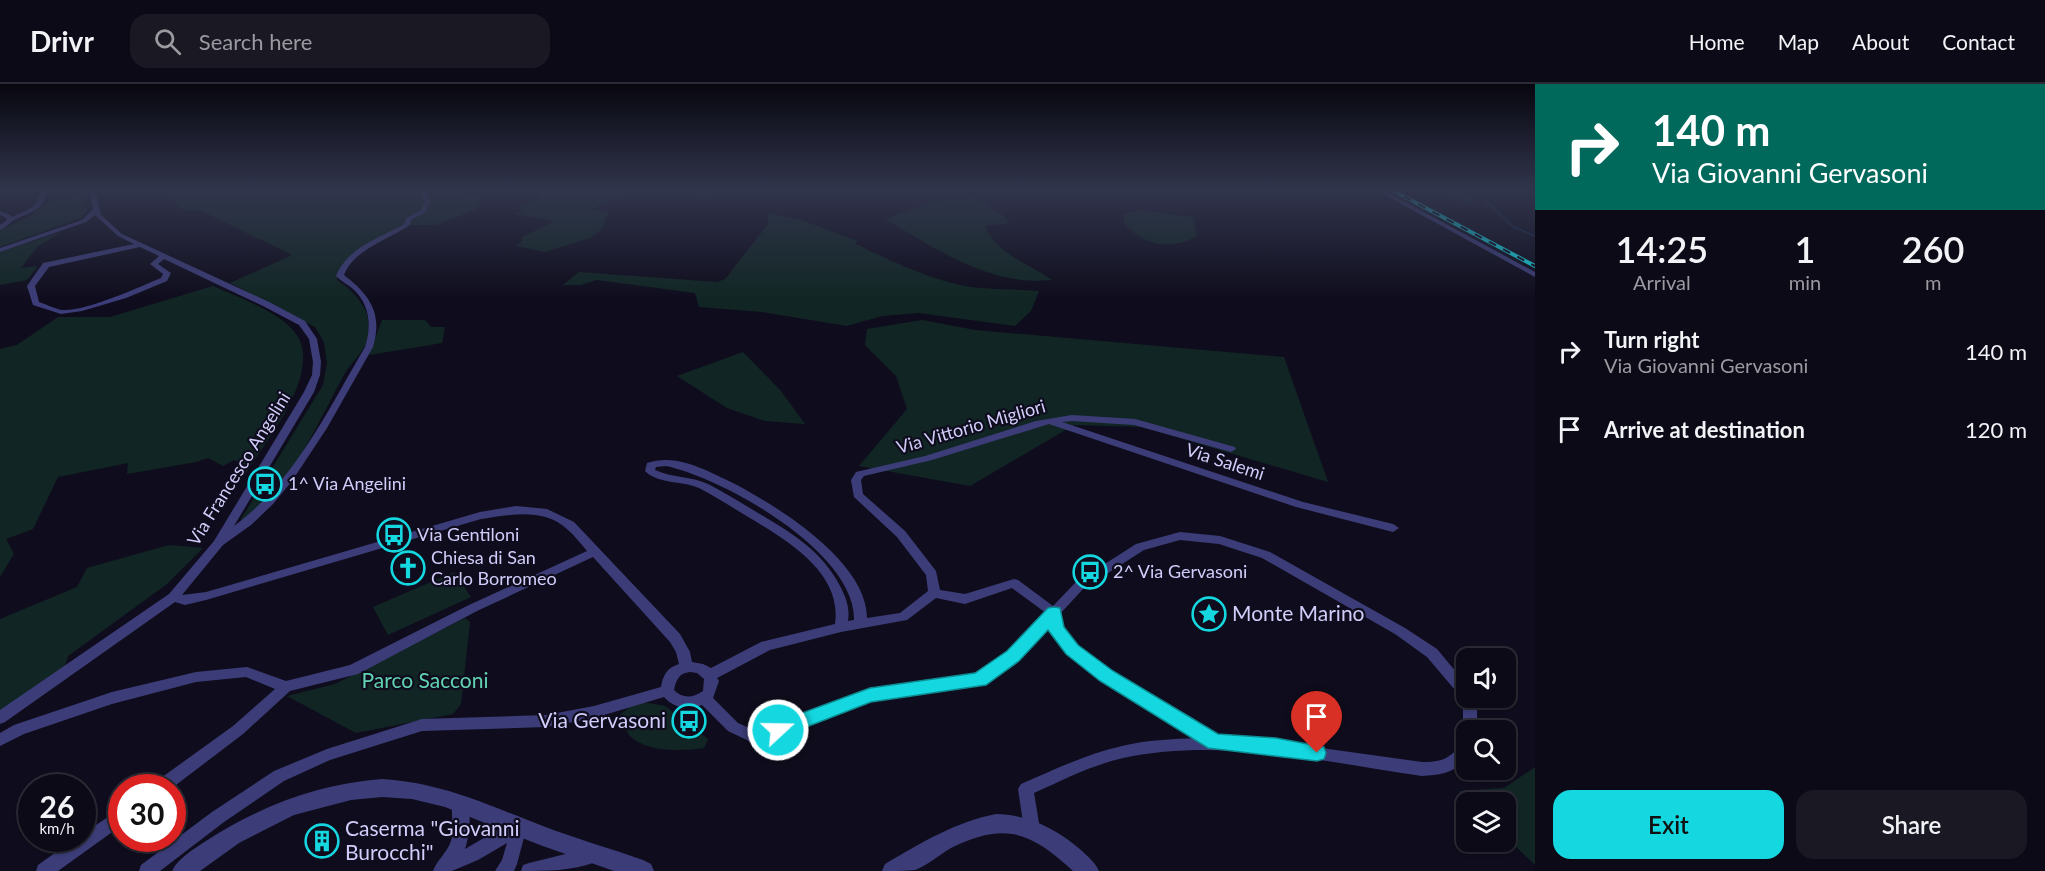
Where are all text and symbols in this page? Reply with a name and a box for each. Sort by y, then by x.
search box [130,14,550,68]
text: Drivr [30,24,94,58]
icon: search [151,25,184,58]
text: Search here [199,28,312,55]
text: Home [1689,29,1745,54]
text: Map [1778,29,1819,54]
text: About [1852,29,1909,54]
text: Contact [1942,29,2015,54]
text: 140 m [1652,105,1770,155]
icon: right [1553,108,1631,186]
text: Via Giovanni Gervasoni [1652,156,1928,189]
text: 14:25 [1616,227,1708,271]
text: 1 [1795,227,1815,271]
text: 260 [1902,227,1964,271]
text: Arrival [1633,270,1691,294]
text: min [1789,270,1821,294]
text: m [1925,270,1941,294]
text: Turn right [1604,326,1699,353]
icon: right [1553,335,1586,368]
text: 140 m [1965,338,2027,365]
text: Via Giovanni Gervasoni [1604,353,1808,377]
street label: Via Francesco Angelini [182,388,294,549]
street label: Via Vittorio Migliori [894,394,1048,458]
icon: arrive [1553,413,1586,446]
text: Arrive at destination [1604,416,1805,443]
text: 120 m [1965,416,2027,443]
street label: Via Salemi [1183,438,1267,484]
bus stop icon: 1^ Via Angelini [247,466,283,502]
place label: 1^ Via Angelini [288,472,406,494]
bus stop icon: Via Gentiloni [376,517,412,553]
place label: Via Gentiloni [417,523,519,545]
place label: Chiesa di San Carlo Borromeo [431,546,557,589]
church icon: Chiesa di San Carlo Borromeo [390,550,426,586]
bus stop icon: 2^ Via Gervasoni [1072,554,1108,590]
place label: 2^ Via Gervasoni [1113,560,1247,582]
place icon: Monte Marino [1191,596,1227,632]
place label: Monte Marino [1232,600,1365,625]
map controls [1456,648,1516,852]
button: sound [1456,648,1516,708]
park label: Parco Sacconi [361,667,489,692]
pin [1291,691,1342,753]
position arrow [746,698,810,762]
icon: arrive [1300,700,1333,733]
bus stop icon: Via Gervasoni [671,703,707,739]
place label: Via Gervasoni [538,707,666,732]
button: search [1456,720,1516,780]
speed limit sign: 30 [108,774,186,852]
text: 26 [40,788,74,824]
button: Exit [1553,790,1784,859]
button: Share [1796,790,2027,859]
button: layers [1456,792,1516,852]
place label: Caserma "Giovanni Burocchi" [345,815,520,864]
text: km/h [39,819,75,837]
building icon: Caserma "Giovanni Burocchi" [304,823,340,859]

